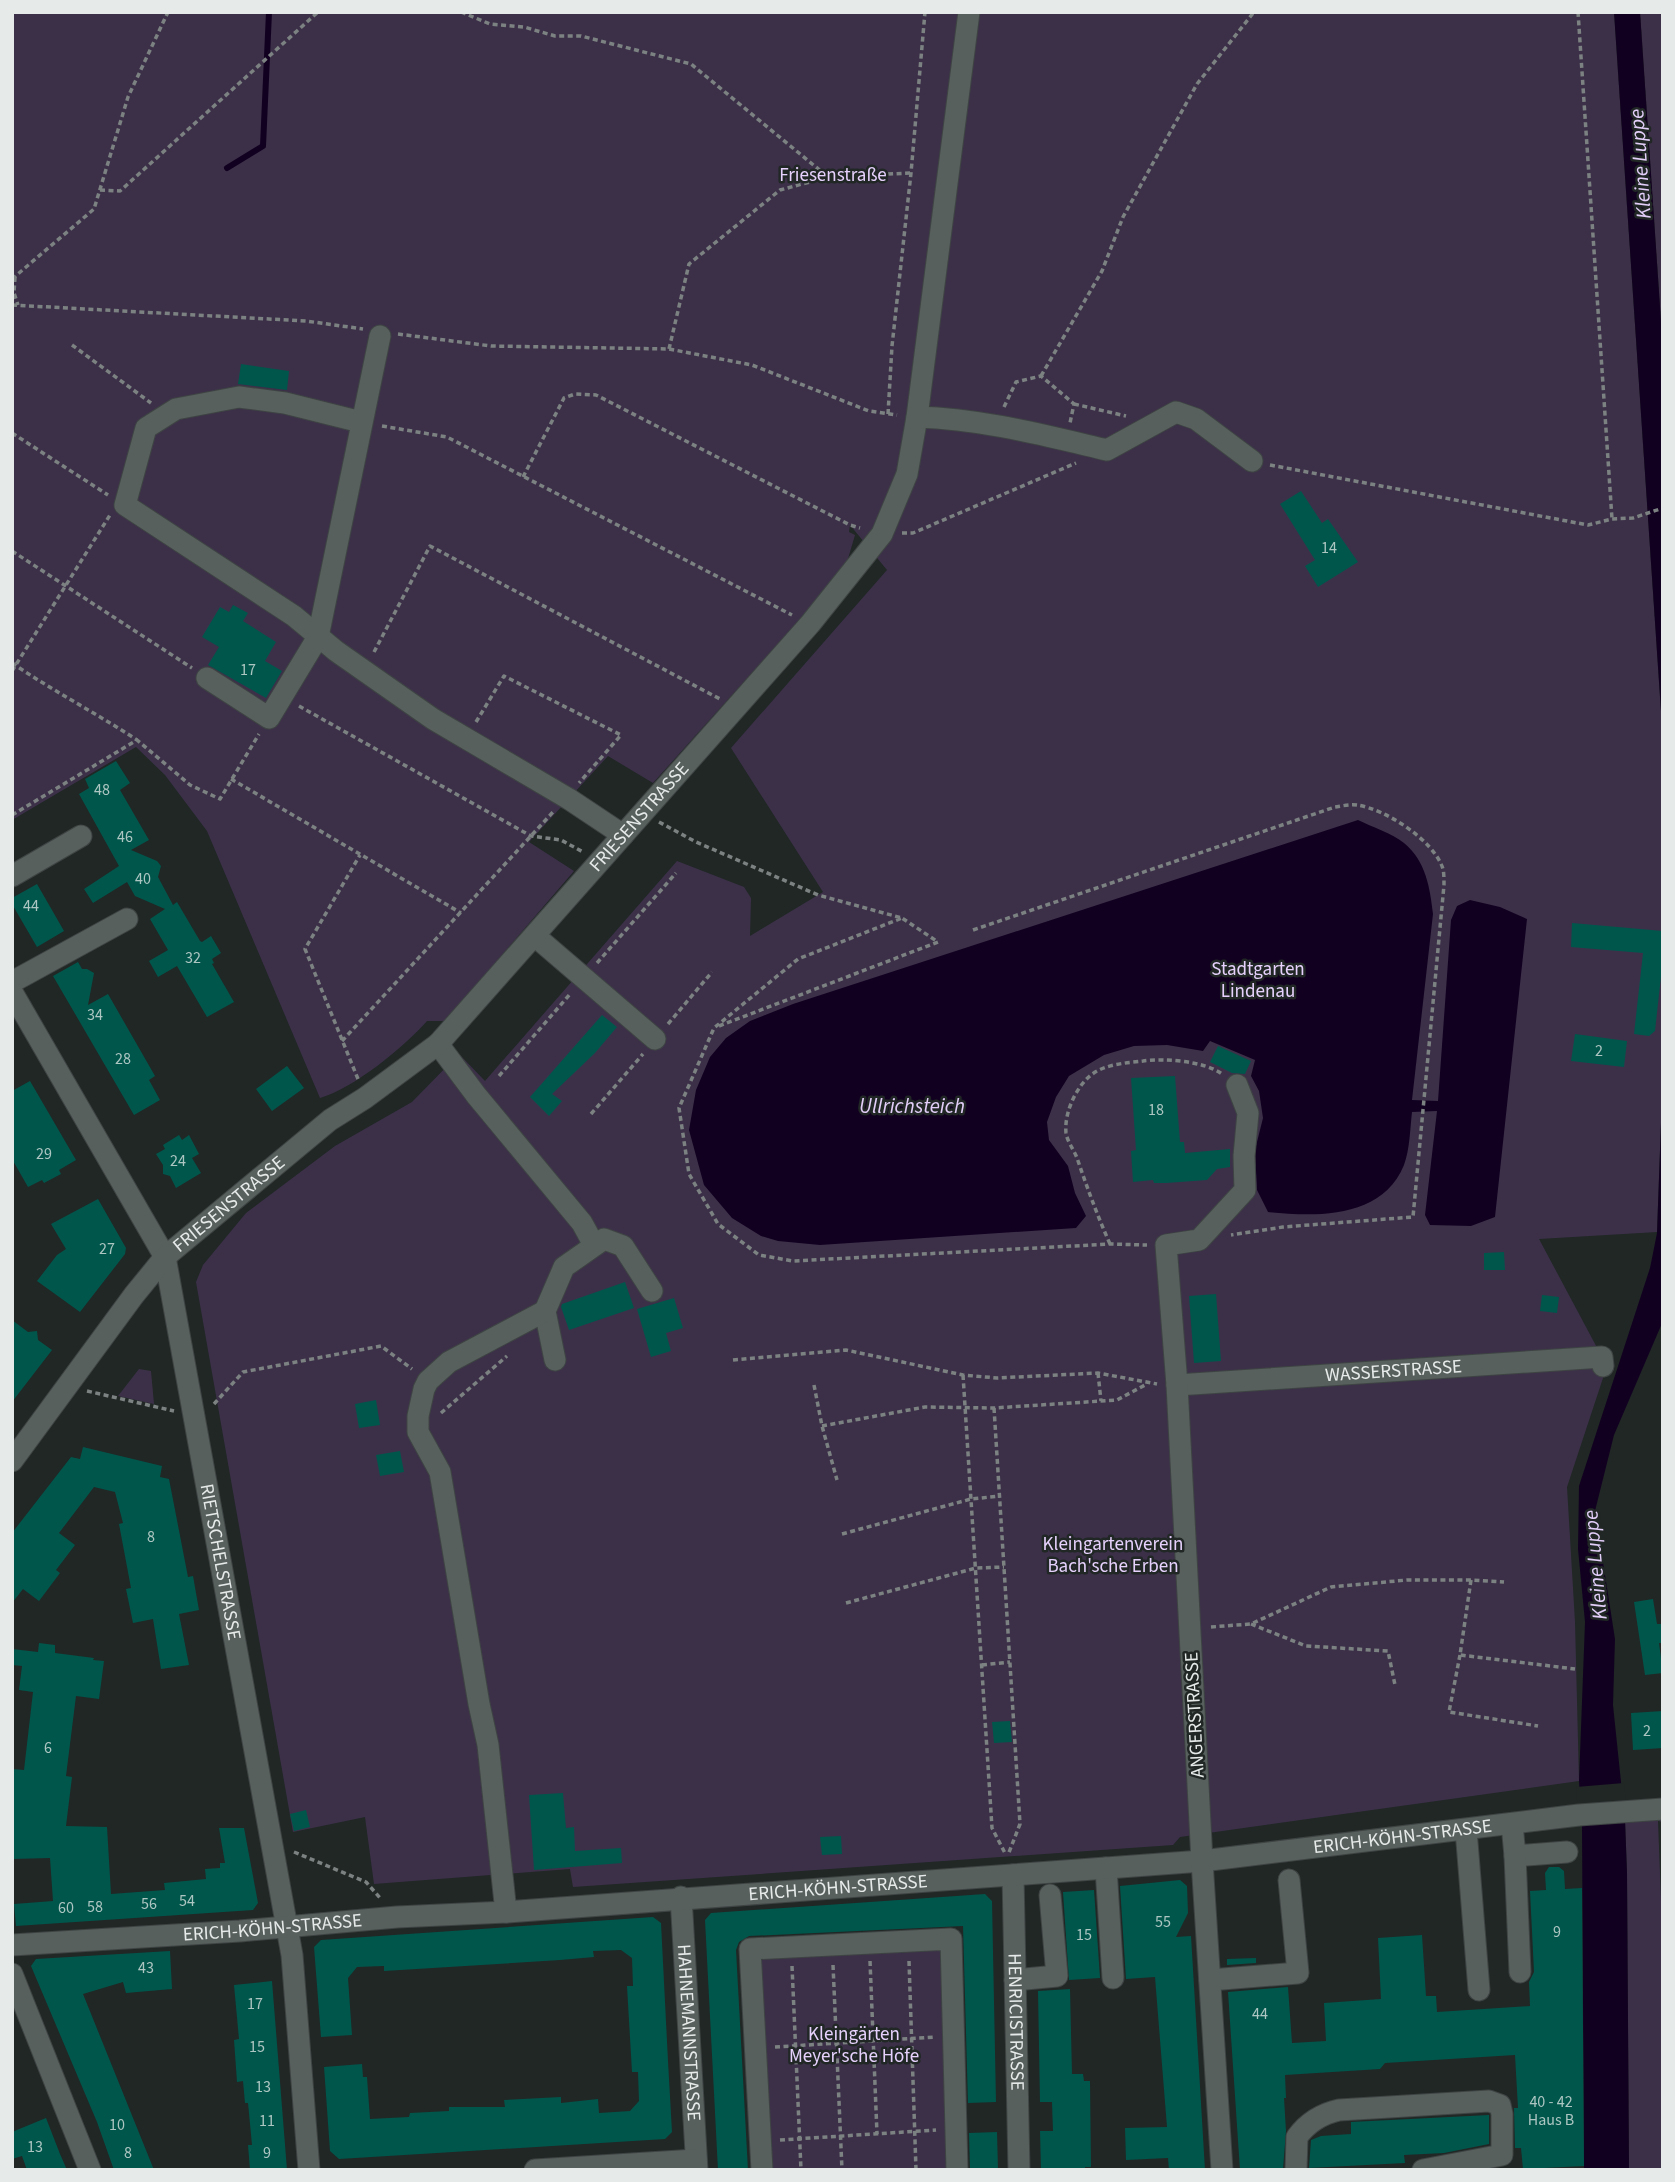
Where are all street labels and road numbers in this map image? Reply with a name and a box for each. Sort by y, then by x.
street label: FRIESENSTRASSE [583,756,695,878]
street label: FRIESENSTRASSE [167,1149,291,1259]
street label: WASSERSTRASSE [1324,1353,1463,1389]
street label: RIETSCHELSTRASSE [193,1482,248,1642]
street label: ANGERSTRASSE [1178,1651,1212,1779]
street label: ERICH-KÖHN-STRASSE [1312,1812,1493,1861]
street label: ERICH-KÖHN-STRASSE [747,1868,929,1908]
street label: ERICH-KÖHN-STRASSE [182,1907,363,1948]
street label: HAHNEMANNSTRASSE [670,1943,708,2122]
street label: HENRICISTRASSE [1001,1953,1031,2091]

